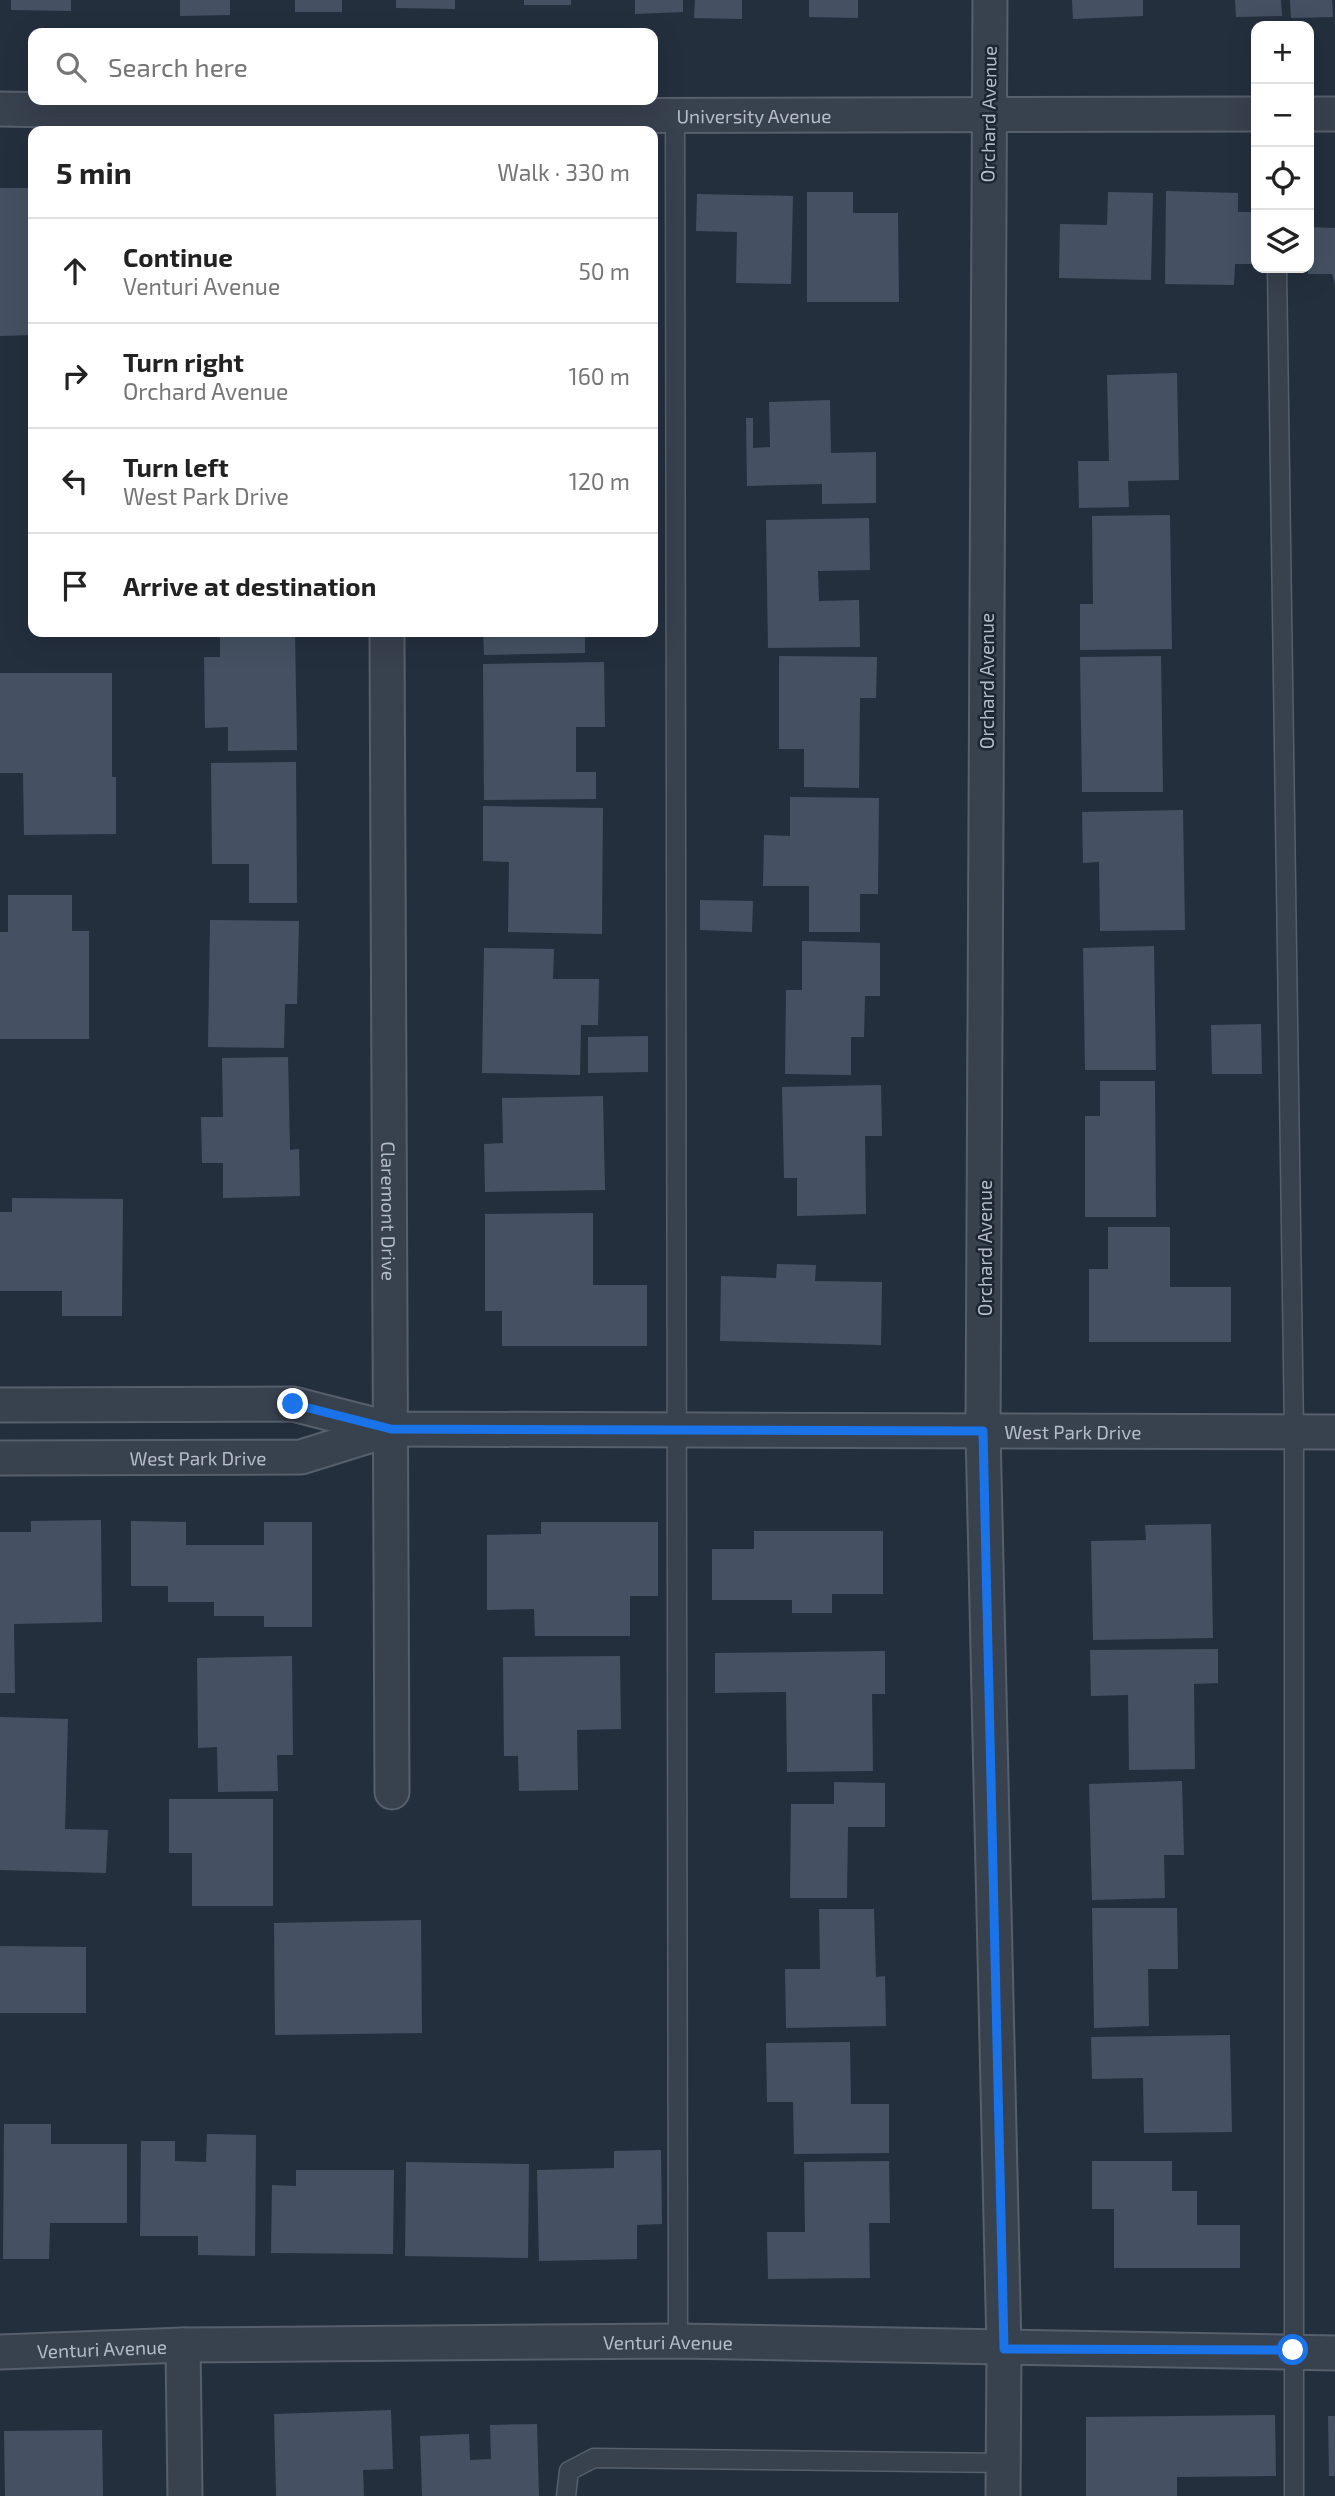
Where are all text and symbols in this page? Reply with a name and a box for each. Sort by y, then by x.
map controls [1251,21,1314,273]
button: + [1251,21,1314,84]
search box [28,28,658,105]
street label: Orchard Avenue [975,46,1001,182]
icon: search [52,48,90,86]
text: Search here [108,51,248,82]
button: − [1251,84,1314,147]
street label: University Avenue [676,103,831,127]
button: locate [1251,147,1314,210]
text: 5 min [56,154,132,190]
text: Walk · 330 m [497,158,630,186]
button: layers [1251,210,1314,273]
text: Continue [123,241,233,272]
icon: ahead [56,252,94,290]
text: 50 m [579,257,630,285]
text: Venturi Avenue [123,272,280,300]
text: Turn right [123,346,244,377]
icon: right [56,357,94,395]
text: 160 m [569,362,630,390]
text: Orchard Avenue [123,377,288,405]
text: Turn left [123,451,229,482]
icon: left [56,462,94,500]
text: 120 m [569,467,630,495]
text: West Park Drive [123,482,289,510]
icon: arrive [56,567,94,605]
text: Arrive at destination [123,570,376,601]
street label: Orchard Avenue [975,613,998,749]
street label: Claremont Drive [378,1141,401,1281]
street label: Orchard Avenue [973,1180,996,1316]
route end [277,1388,308,1419]
street label: West Park Drive [1004,1419,1141,1443]
street label: West Park Drive [129,1446,267,1469]
street label: Venturi Avenue [603,2329,733,2354]
street label: Venturi Avenue [37,2334,167,2362]
route start [1277,2334,1308,2365]

